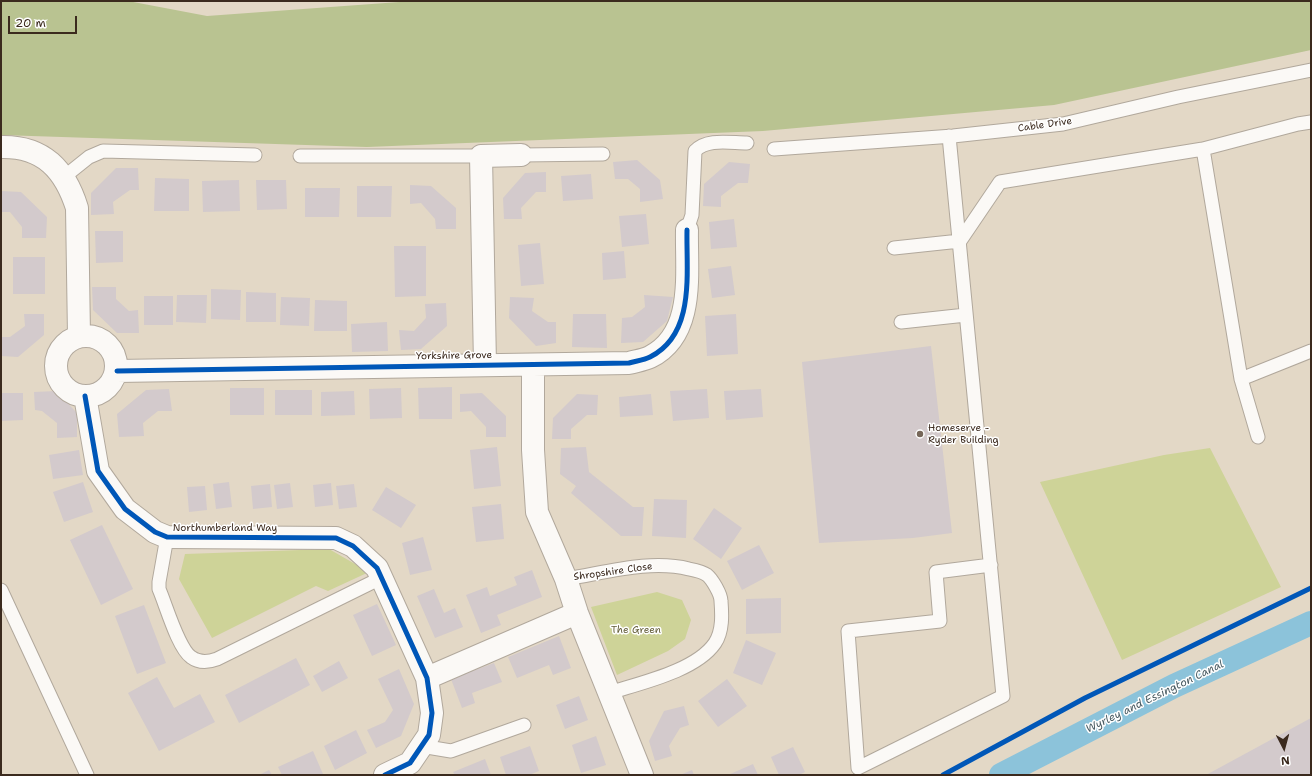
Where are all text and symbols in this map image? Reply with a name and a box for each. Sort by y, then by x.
scale bar [10,8,79,34]
text: 20 m [15,15,46,31]
street label: Cable Drive [1017,115,1073,135]
street label: Yorkshire Grove [416,349,492,363]
place label: Homeserve - Ryder Building [928,422,999,446]
marker: Homeserve - Ryder Building [915,429,925,439]
street label: Northumberland Way [173,522,277,534]
street label: Shropshire Close [573,561,653,583]
park label: The Green [611,624,661,636]
water label: Wyrley and Essington Canal [1084,658,1226,736]
north arrow [1264,728,1304,768]
text: N [1280,753,1290,768]

